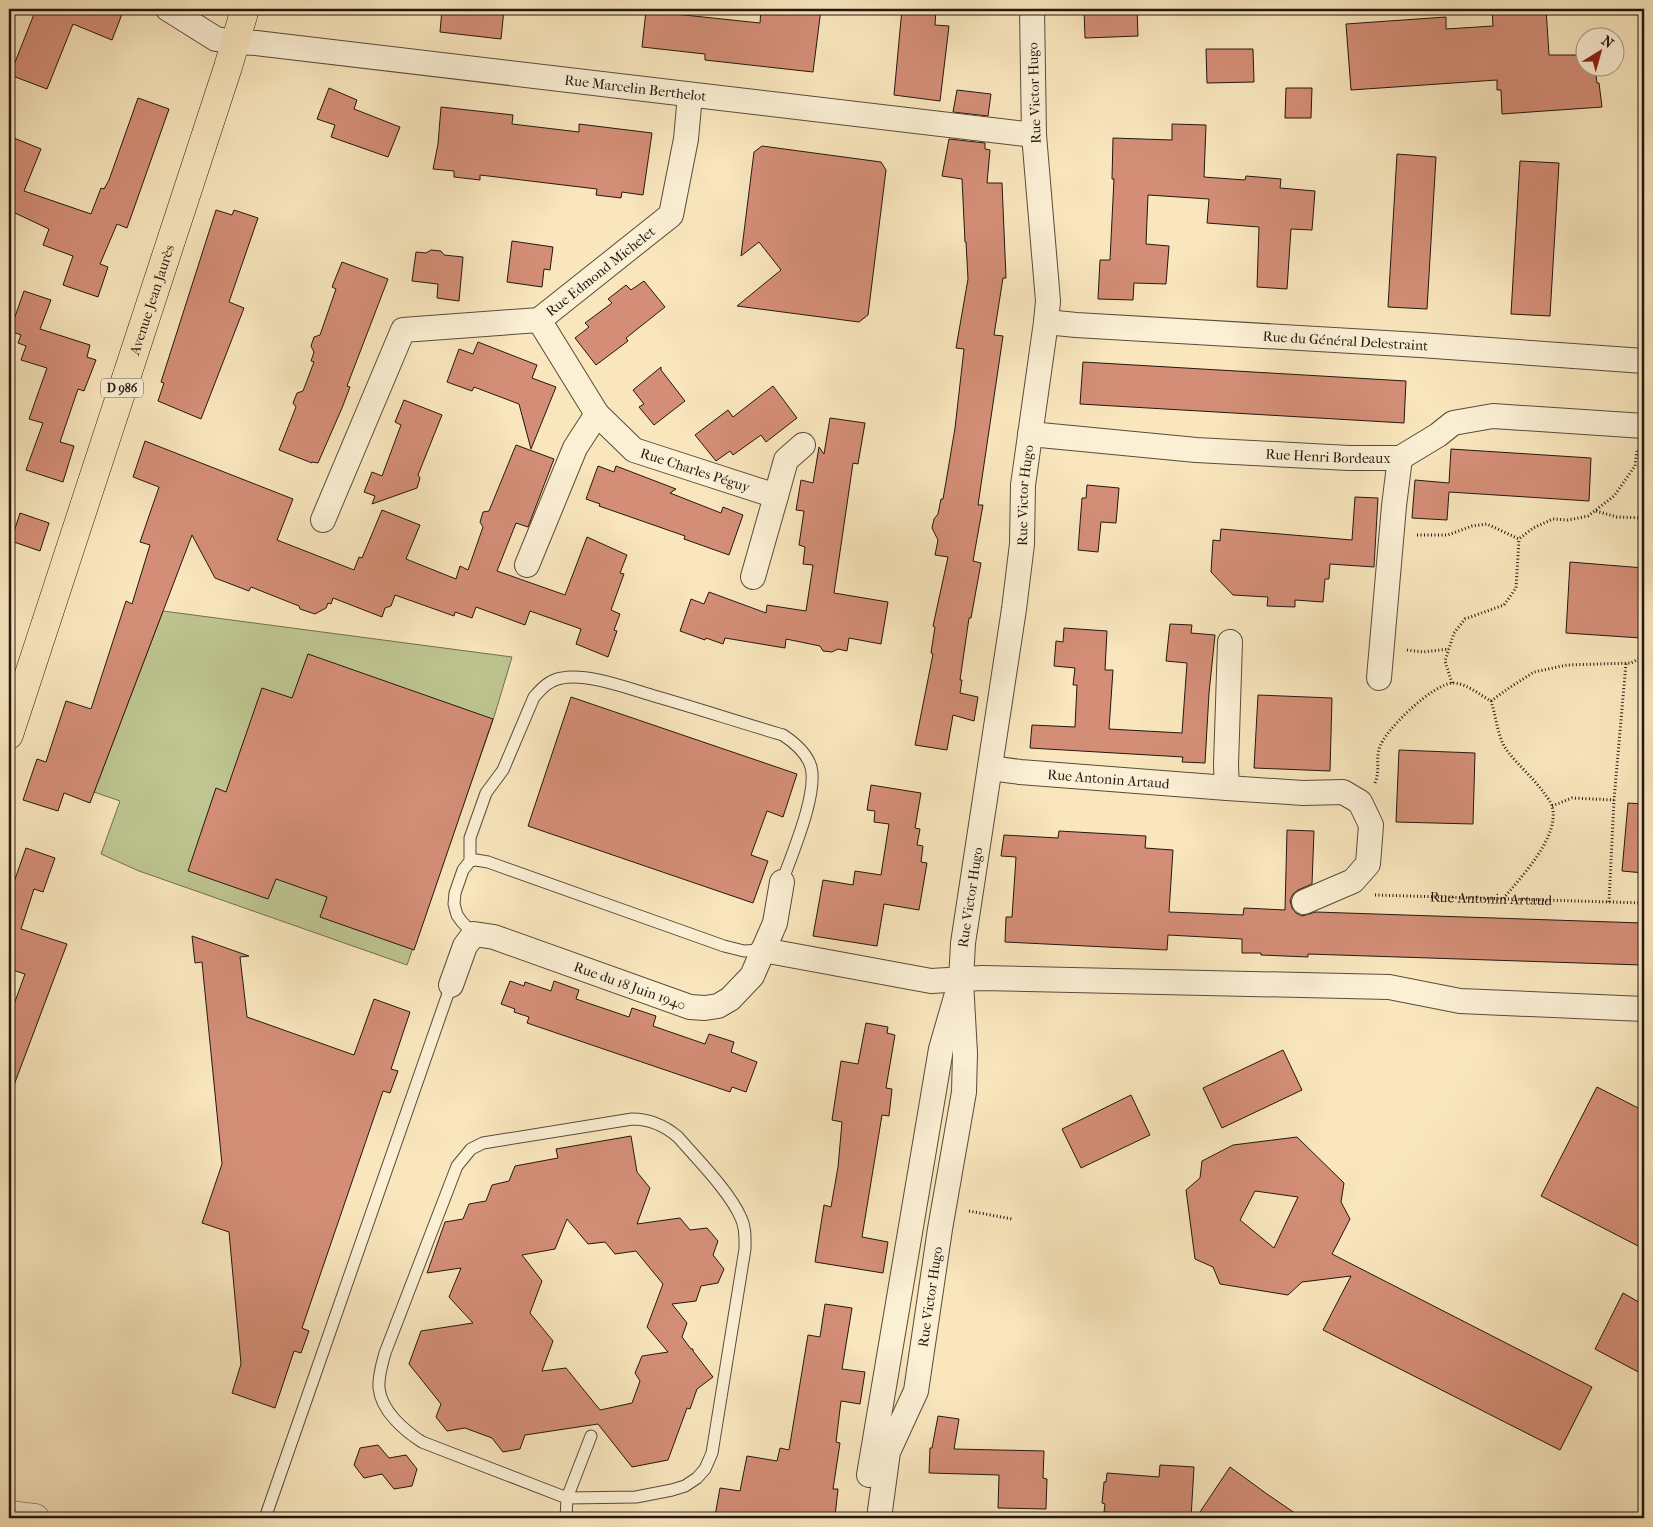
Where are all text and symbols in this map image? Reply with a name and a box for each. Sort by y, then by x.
north arrow [1576,28,1626,78]
text: N [1598,32,1617,52]
street label: Rue Victor Hugo [1024,42,1045,144]
street label: Rue Marcelin Berthelot [564,72,707,105]
street label: Rue Edmond Michelet [543,223,659,320]
street label: Avenue Jean Jaurès [126,243,178,358]
street label: Rue du Général Delestraint [1262,328,1429,355]
road number: D 986 [101,378,143,398]
street label: Rue Victor Hugo [1014,444,1038,546]
street label: Rue Charles Péguy [638,445,753,496]
street label: Rue Henri Bordeaux [1265,446,1391,467]
street label: Rue Antonin Artaud [1047,766,1170,793]
street label: Rue Victor Hugo [954,846,987,949]
street label: Rue Antonin Artaud [1430,889,1553,909]
street label: Rue du 18 Juin 1940 [571,958,688,1014]
street label: Rue Victor Hugo [915,1245,946,1348]

